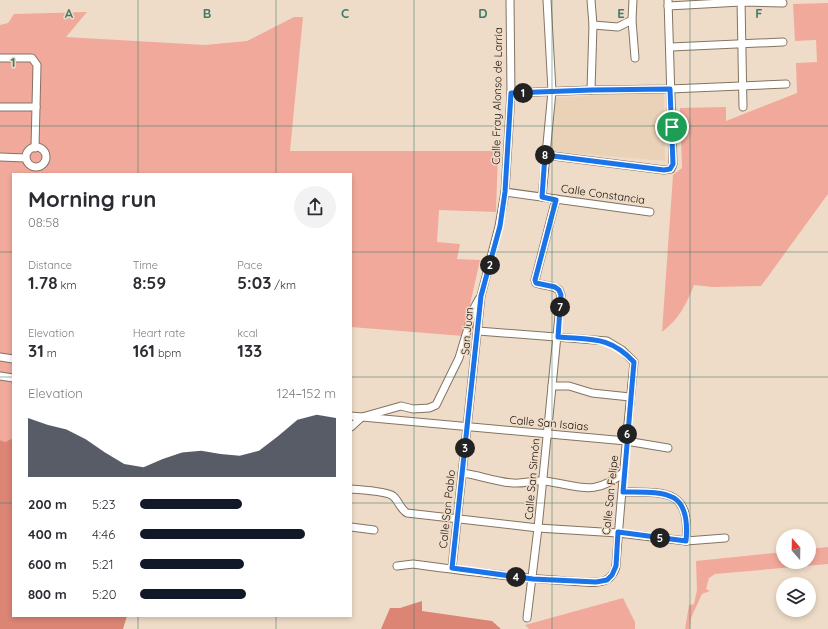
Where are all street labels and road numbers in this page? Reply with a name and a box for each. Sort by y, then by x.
street label: Calle Fray Alonso de Larria [489,27,505,165]
street label: Calle Constancia [560,181,646,207]
street label: San Juan [458,307,476,355]
street label: Calle San Isaias [509,413,589,433]
street label: Calle San Simón [521,438,543,520]
street label: Calle San Felipe [599,454,621,536]
street label: Calle San Pablo [436,469,458,549]

